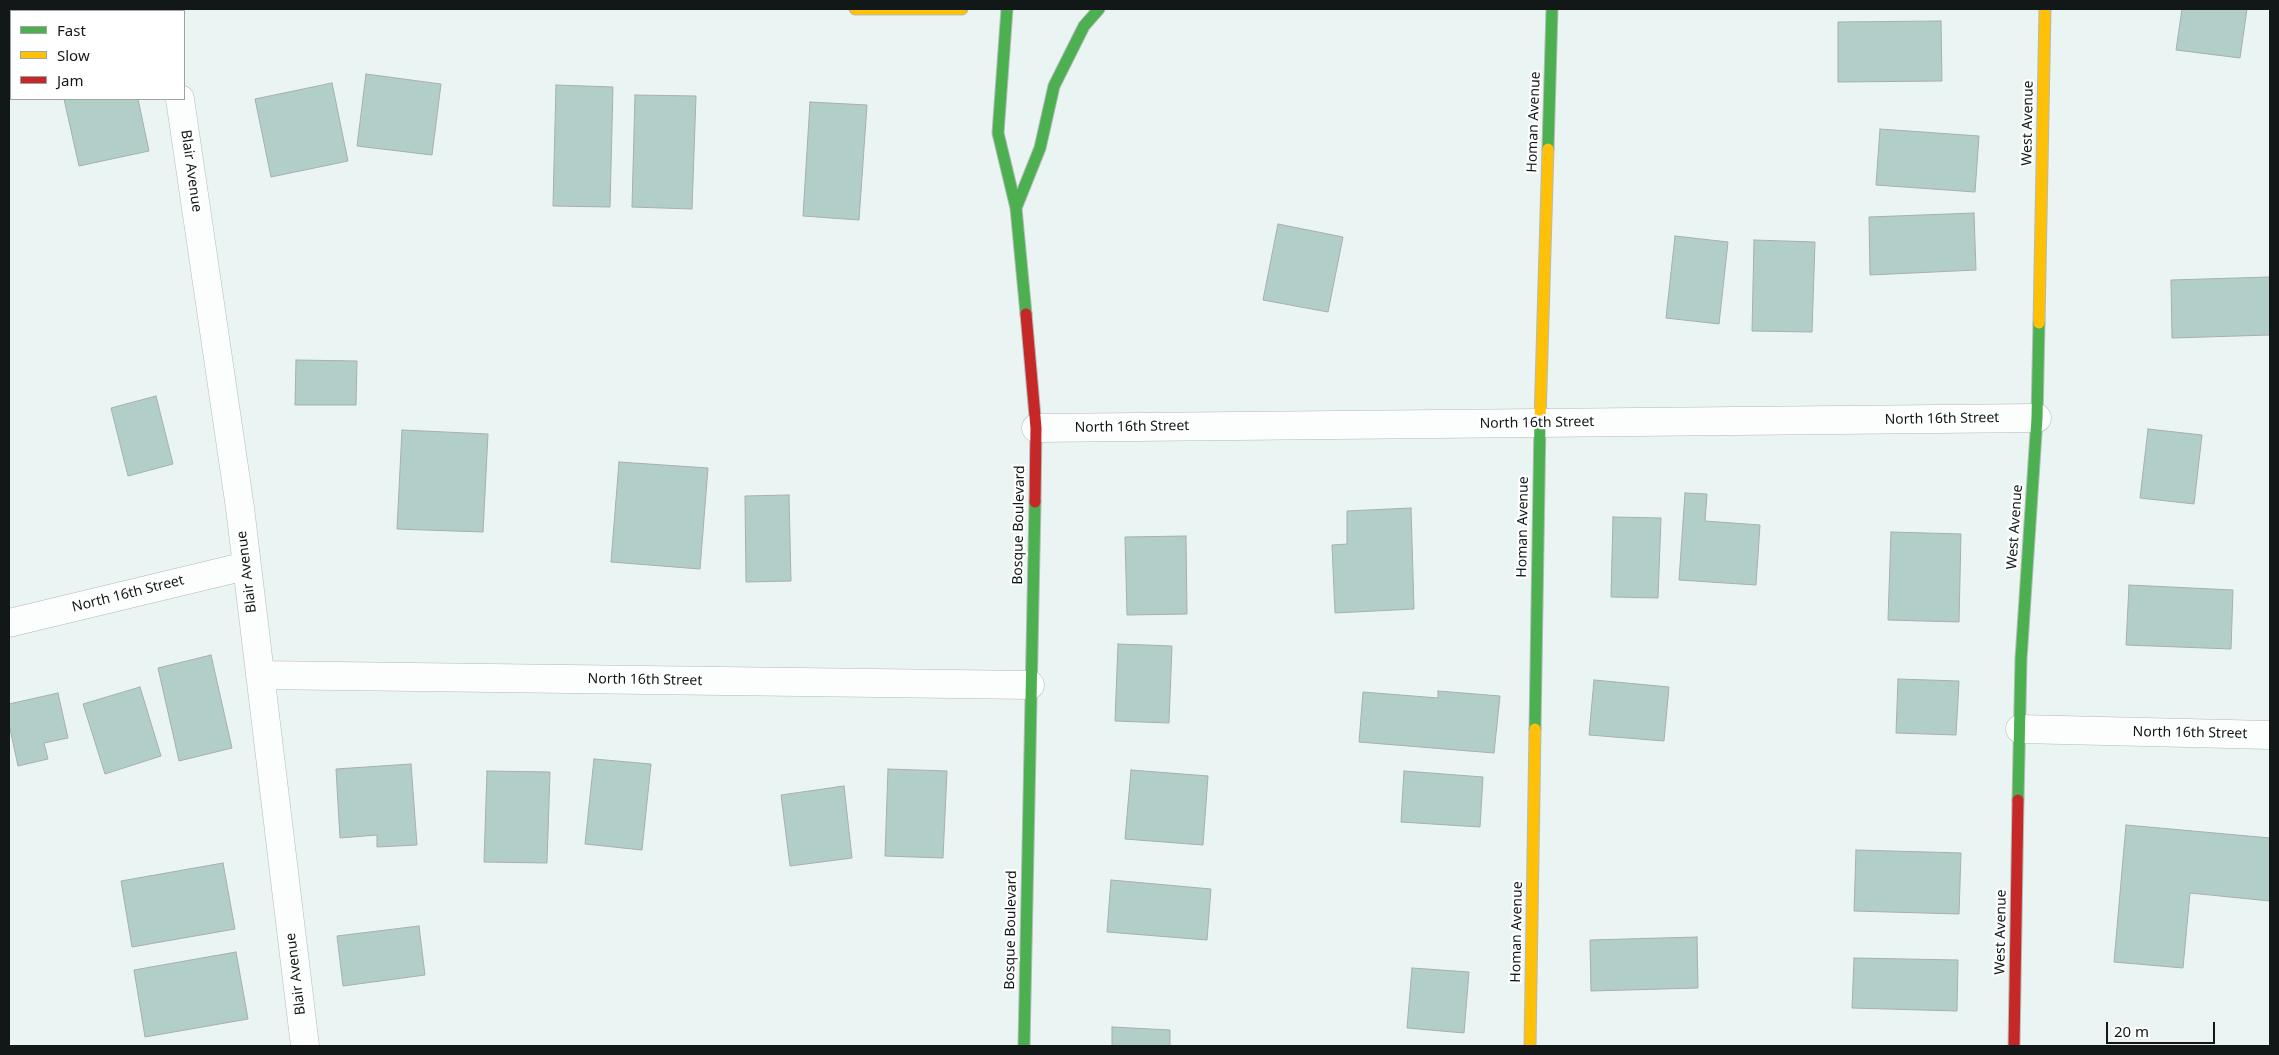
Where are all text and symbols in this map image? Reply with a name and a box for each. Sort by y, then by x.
legend [10,10,185,100]
text: Fast [57,20,86,40]
text: Slow [57,45,90,65]
text: Jam [57,70,84,90]
street label: Homan Avenue [1524,71,1544,173]
street label: West Avenue [2019,80,2037,166]
street label: Blair Avenue [177,129,205,213]
street label: North 16th Street [1885,410,1999,428]
street label: North 16th Street [1480,414,1594,432]
street label: North 16th Street [1075,418,1189,436]
street label: Bosque Boulevard [1010,465,1028,585]
street label: Homan Avenue [1514,476,1532,578]
street label: West Avenue [2004,484,2026,570]
street label: Blair Avenue [234,530,260,614]
street label: North 16th Street [70,572,186,616]
street label: North 16th Street [588,671,702,689]
street label: North 16th Street [2133,724,2247,742]
street label: Bosque Boulevard [1002,870,1020,990]
street label: Homan Avenue [1508,881,1526,983]
street label: West Avenue [1992,889,2010,975]
street label: Blair Avenue [283,932,309,1016]
scale bar [2109,1012,2218,1044]
text: 20 m [2114,1021,2149,1041]

